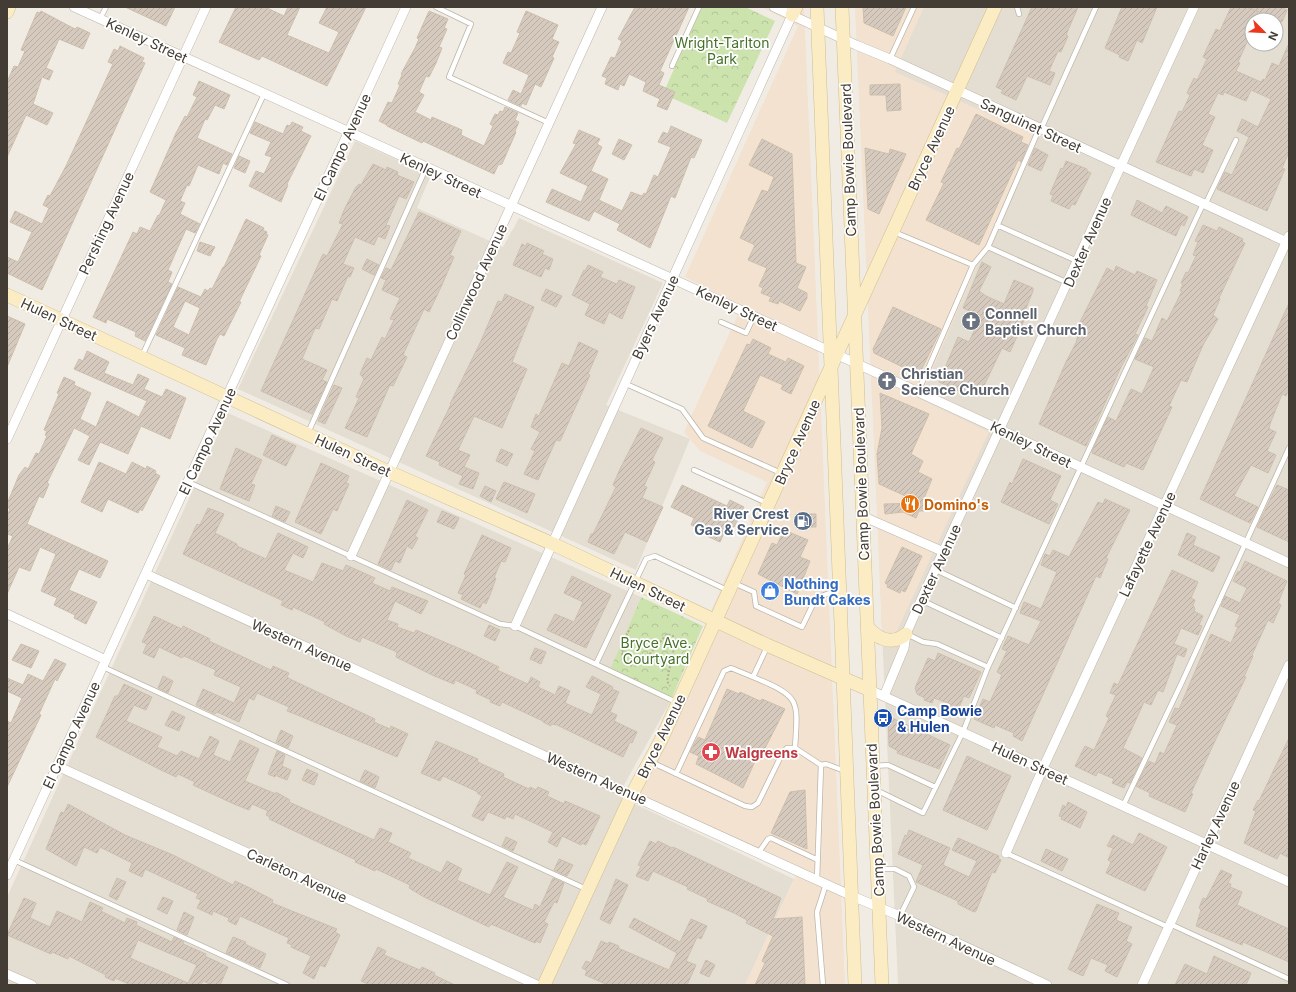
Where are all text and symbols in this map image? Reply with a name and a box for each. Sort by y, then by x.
north arrow [1244,12,1284,52]
street label: Kenley Street [104,14,191,66]
text: N [1265,29,1281,43]
park label: Wright-Tarlton Park [675,34,769,67]
street label: Camp Bowie Boulevard [837,83,859,237]
street label: El Campo Avenue [310,91,374,203]
street label: Sanguinet Street [978,94,1085,156]
street label: Bryce Avenue [904,103,958,193]
street label: Kenley Street [398,149,485,201]
street label: Pershing Avenue [75,169,137,277]
street label: Dexter Avenue [1060,194,1114,290]
street label: Collinwood Avenue [442,221,510,343]
street label: Byers Avenue [628,272,682,362]
street label: Kenley Street [694,282,781,334]
street label: Hulen Street [18,294,100,344]
place label: Connell Baptist Church [985,305,1087,338]
church icon: Connell Baptist Church [960,310,982,332]
place label: Christian Science Church [901,365,1009,398]
church icon: Christian Science Church [876,370,898,392]
street label: El Campo Avenue [175,385,239,497]
street label: Bryce Avenue [771,397,823,487]
street label: Camp Bowie Boulevard [850,407,872,561]
street label: Kenley Street [988,417,1075,471]
street label: Hulen Street [312,430,394,480]
street label: Lafayette Avenue [1115,489,1179,599]
restaurant icon: Domino's [899,493,921,515]
place label: Domino's [924,496,989,513]
place label: River Crest Gas & Service [694,505,789,538]
fuel station icon: River Crest Gas & Service [792,510,814,532]
street label: Dexter Avenue [908,522,964,616]
street label: Hulen Street [607,563,689,615]
place label: Nothing Bundt Cakes [784,575,871,608]
shop icon: Nothing Bundt Cakes [759,580,781,602]
street label: Western Avenue [249,615,355,675]
park label: Bryce Ave. Courtyard [621,634,691,667]
street label: El Campo Avenue [39,679,103,791]
street label: Bryce Avenue [633,691,689,781]
place label: Camp Bowie & Hulen [897,702,982,735]
bus stop icon: Camp Bowie & Hulen [872,707,894,729]
street label: Hulen Street [989,738,1071,788]
pharmacy icon: Walgreens [700,741,722,763]
street label: Camp Bowie Boulevard [862,743,888,897]
place label: Walgreens [725,744,798,761]
street label: Western Avenue [544,748,650,808]
street label: Harley Avenue [1187,778,1243,872]
street label: Carleton Avenue [244,844,350,906]
street label: Western Avenue [893,907,999,969]

